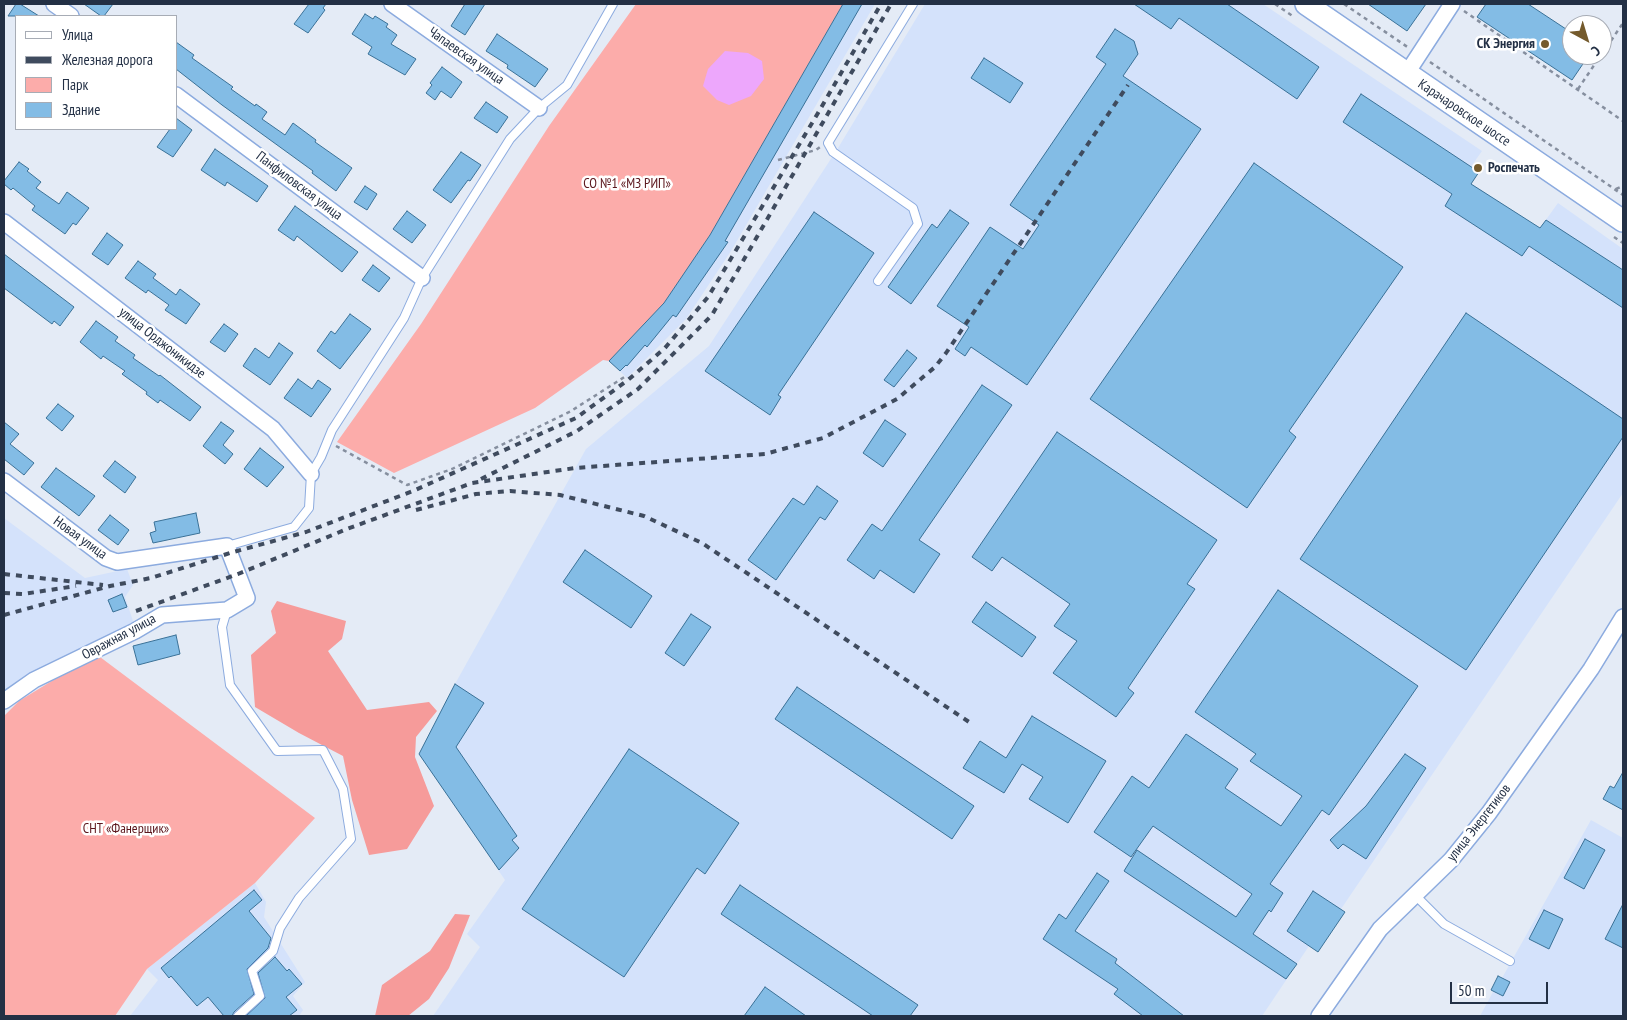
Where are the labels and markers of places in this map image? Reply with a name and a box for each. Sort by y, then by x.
place label: СК Энергия [1477,36,1535,52]
marker: СК Энергия [1539,38,1551,50]
place label: Роспечать [1488,160,1540,176]
marker: Роспечать [1472,162,1484,174]

